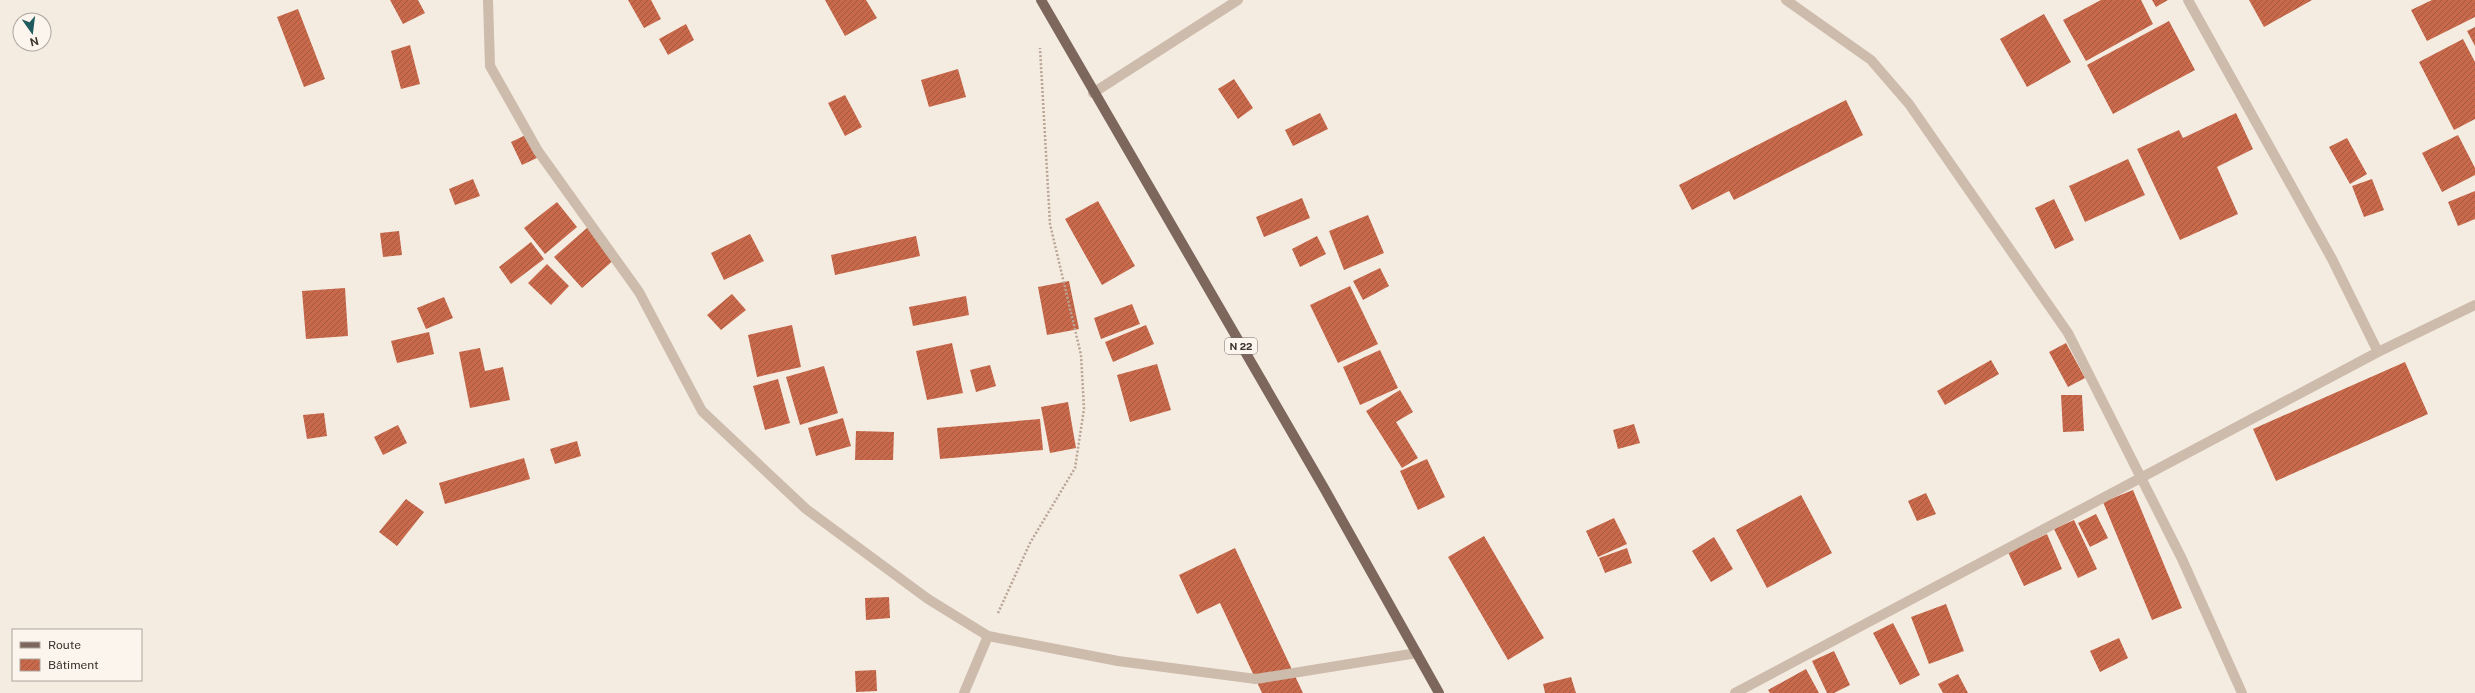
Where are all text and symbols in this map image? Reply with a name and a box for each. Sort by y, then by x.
north arrow [12,12,52,52]
text: N [29,35,40,49]
road number: N 22 [1225,338,1257,354]
legend [12,629,142,681]
text: Route [48,638,81,652]
text: Bâtiment [48,658,99,672]

